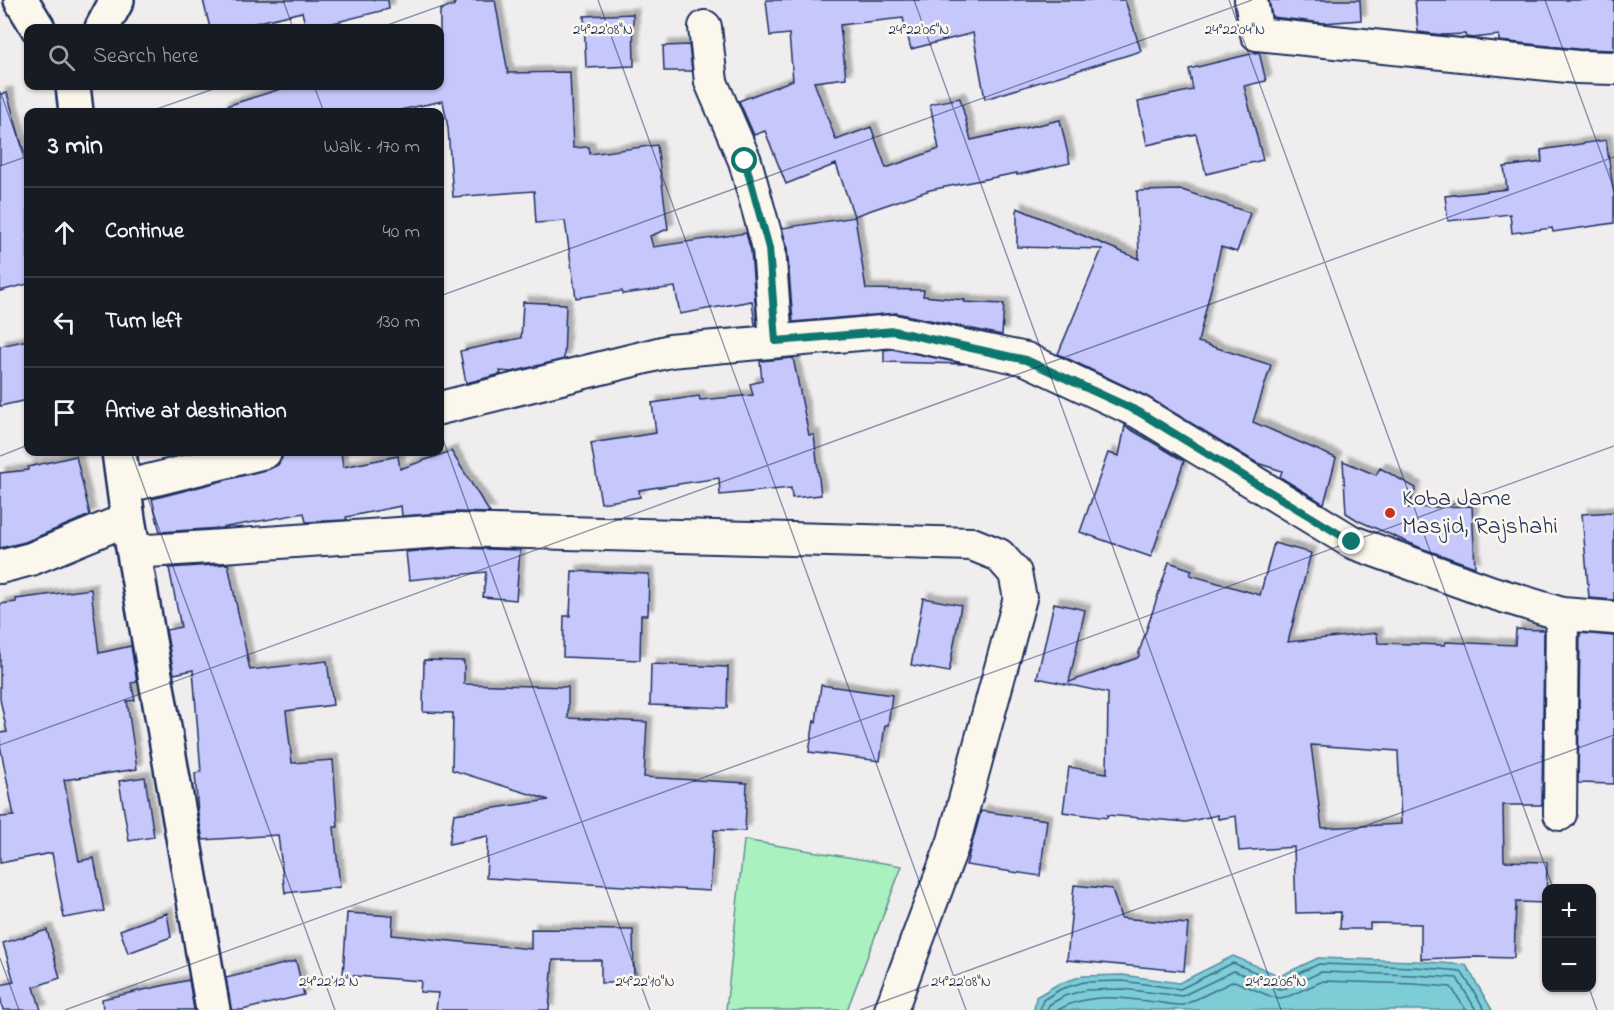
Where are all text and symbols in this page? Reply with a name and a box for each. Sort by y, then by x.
text: 24°22'08"N [573,19,633,41]
text: 24°22'06"N [889,19,949,41]
text: 24°22'04"N [1205,19,1265,41]
search box [24,24,444,90]
icon: search [45,41,78,74]
text: Search here [93,41,198,73]
text: 3 min [48,128,103,166]
text: Walk · 170 m [324,133,420,162]
route start [731,147,757,173]
icon: ahead [48,216,81,249]
text: Continue [105,216,184,248]
text: 40 m [383,218,420,247]
icon: left [48,306,81,339]
text: Turn left [105,306,182,338]
text: 130 m [376,308,420,337]
icon: arrive [48,396,81,429]
text: Arrive at destination [105,396,287,428]
place label: Koba Jame Masjid, Rajshahi [1402,482,1558,545]
marker: Koba Jame Masjid, Rajshahi [1383,506,1397,520]
route end [1338,528,1364,554]
map controls [1542,884,1596,992]
button: + [1542,884,1596,938]
button: − [1542,938,1596,992]
text: 24°22'12"N [299,971,359,993]
text: 24°22'10"N [615,971,675,993]
text: 24°22'08"N [931,971,991,993]
text: 24°22'06"N [1246,971,1306,993]

